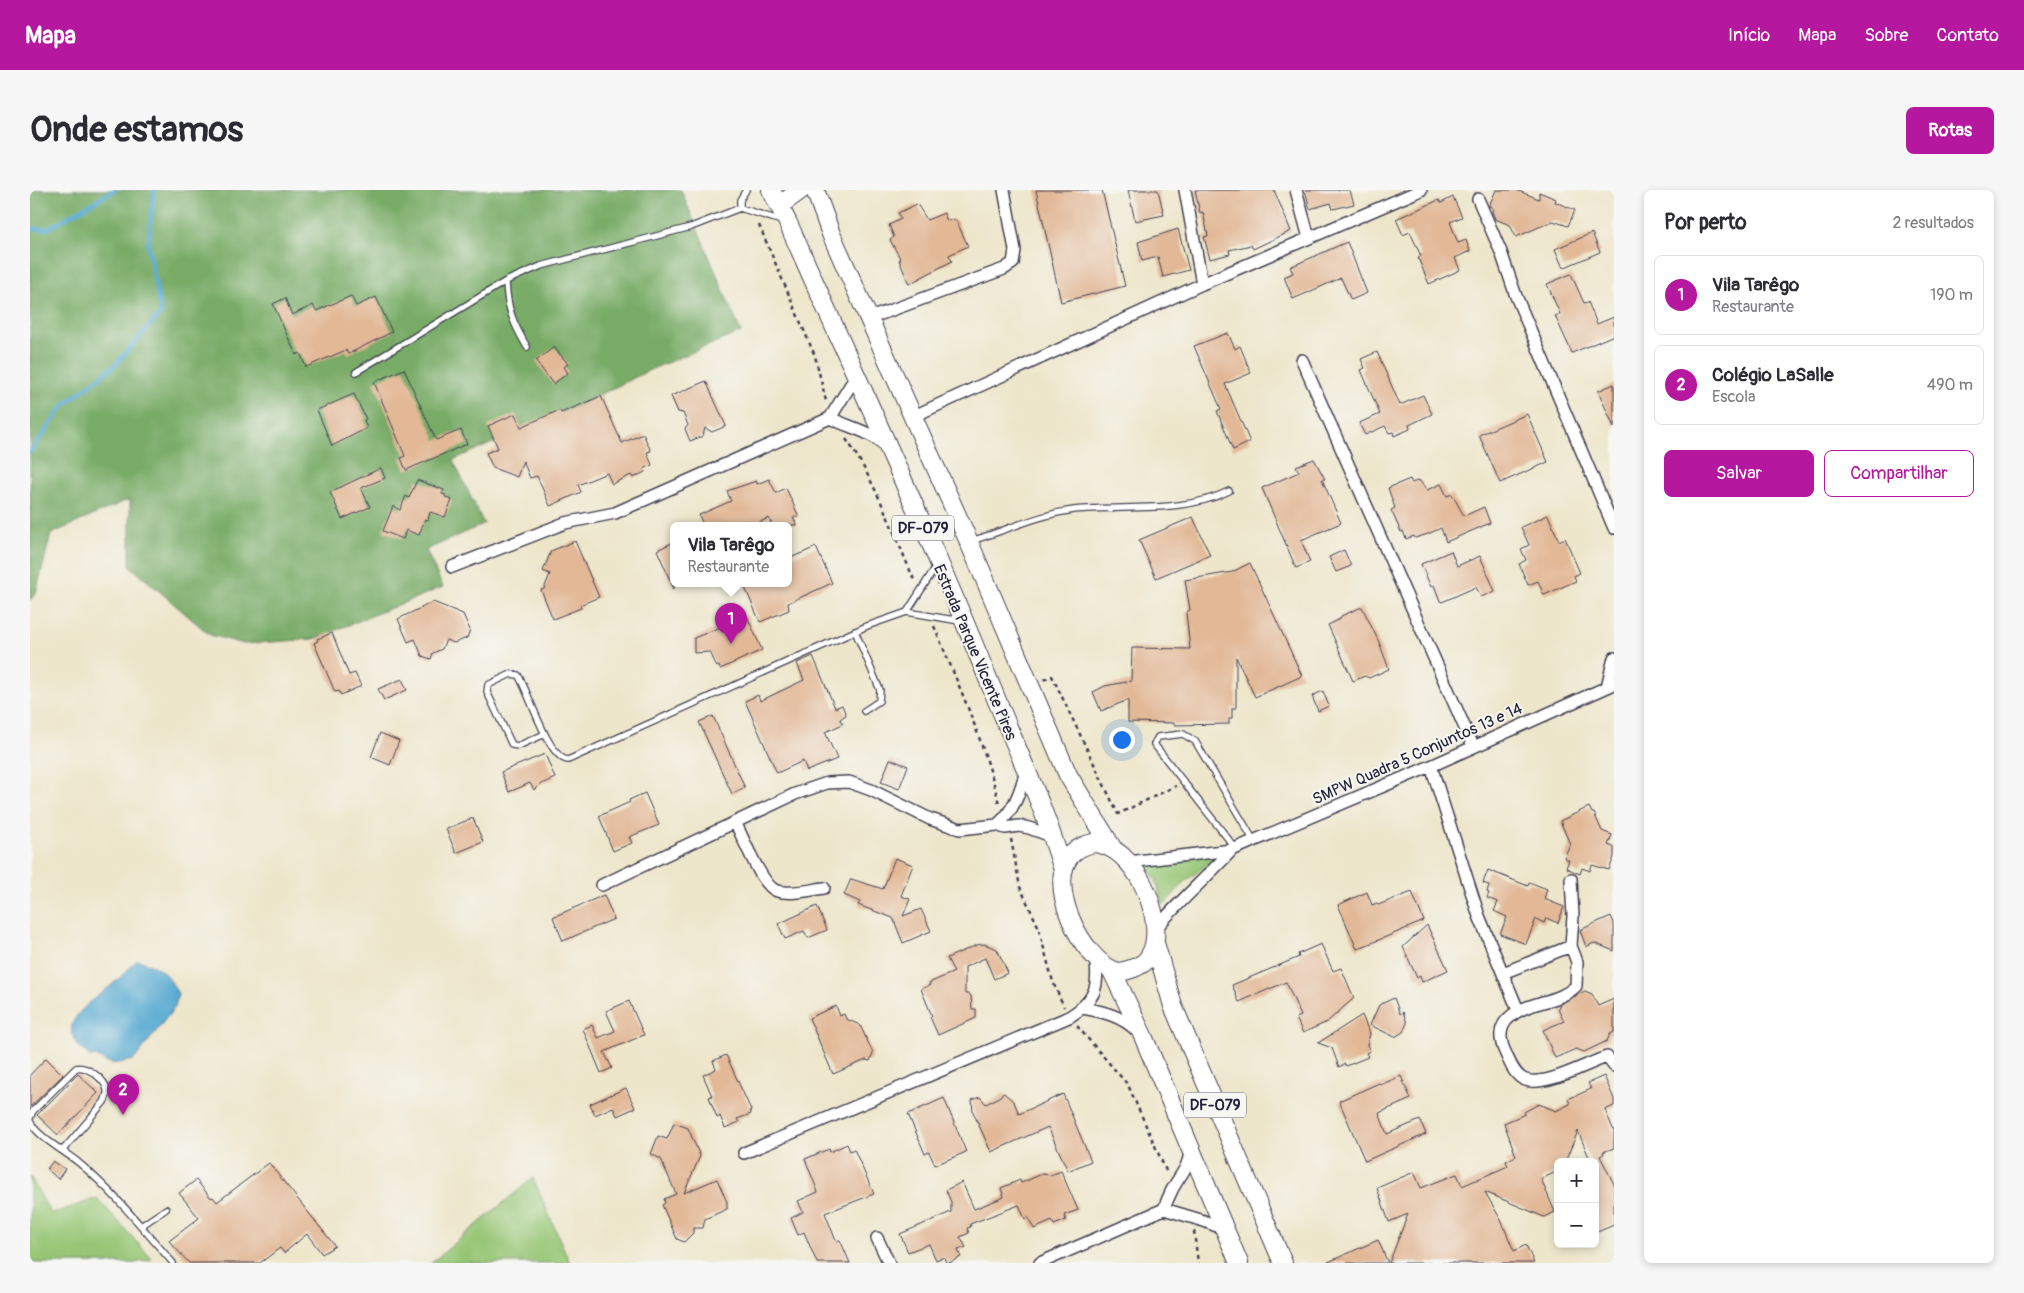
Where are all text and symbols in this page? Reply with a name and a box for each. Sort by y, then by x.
text: Mapa [25,21,76,50]
text: Início [1728,24,1770,47]
text: Mapa [1798,24,1836,47]
text: Sobre [1864,24,1908,47]
text: Contato [1936,24,1999,47]
button: Rotas [1906,107,1994,154]
text: Onde estamos [30,108,243,152]
text: Por perto [1664,209,1746,236]
text: 2 resultados [1892,213,1974,233]
text: Vila Tarêgo [1712,273,1799,297]
text: 1 [1678,285,1684,305]
text: 190 m [1930,285,1973,305]
text: Restaurante [1712,297,1794,317]
text: Colégio LaSalle [1712,363,1834,387]
text: 2 [1677,375,1685,395]
text: 490 m [1927,375,1973,395]
text: Escola [1712,387,1755,407]
button: Salvar [1664,450,1814,497]
button: Compartilhar [1824,450,1974,497]
road number: DF-079 [892,516,954,540]
popup [670,522,792,587]
text: Vila Tarêgo [687,533,775,557]
text: Restaurante [687,557,769,577]
street label: Estrada Parque Vicente Pires [929,561,1021,743]
pin: 1 [715,603,747,644]
street label: SMPW Quadra 5 Conjuntos 13 e 14 [1309,698,1525,809]
your location [1109,727,1135,753]
pin: 2 [107,1074,139,1115]
road number: DF-079 [1184,1092,1246,1118]
map controls [1554,1158,1599,1248]
button: + [1554,1158,1599,1203]
button: − [1554,1203,1599,1248]

